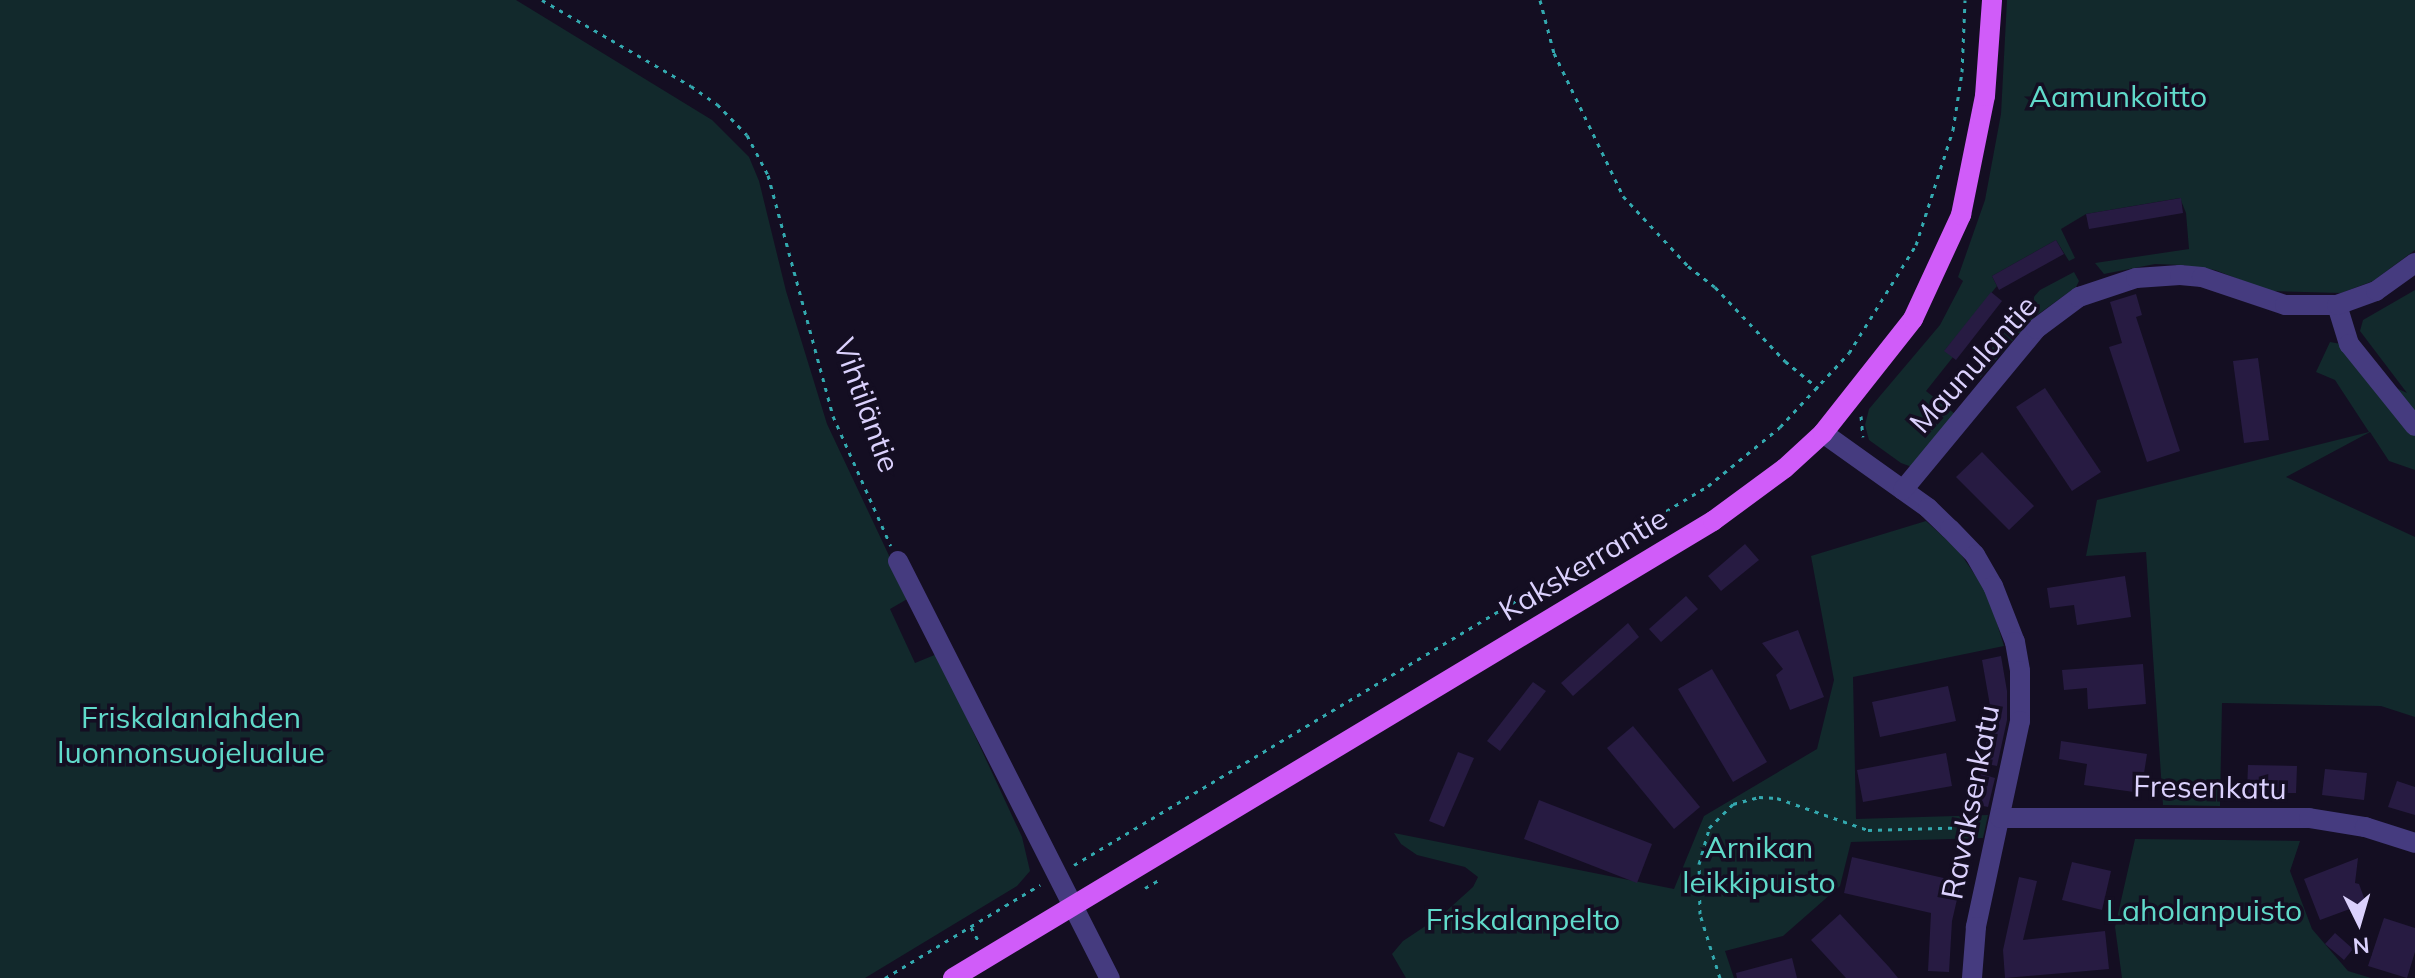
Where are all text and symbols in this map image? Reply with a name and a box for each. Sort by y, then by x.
park label: Aamunkoitto [2029,78,2207,114]
street label: Maunulantie [1902,288,2044,440]
street label: Vihtiläntie [826,333,908,477]
street label: Kakskerrantie [1492,500,1674,628]
park label: Friskalanlahden luonnonsuojelualue [57,699,325,770]
street label: Ravaksenkatu [1934,702,2006,902]
street label: Fresenkatu [2133,768,2287,806]
park label: Arnikan leikkipuisto [1682,829,1836,900]
north arrow [2319,882,2399,962]
park label: Laholanpuisto [2106,892,2302,928]
park label: Friskalanpelto [1426,901,1620,937]
text: N [2352,931,2371,961]

